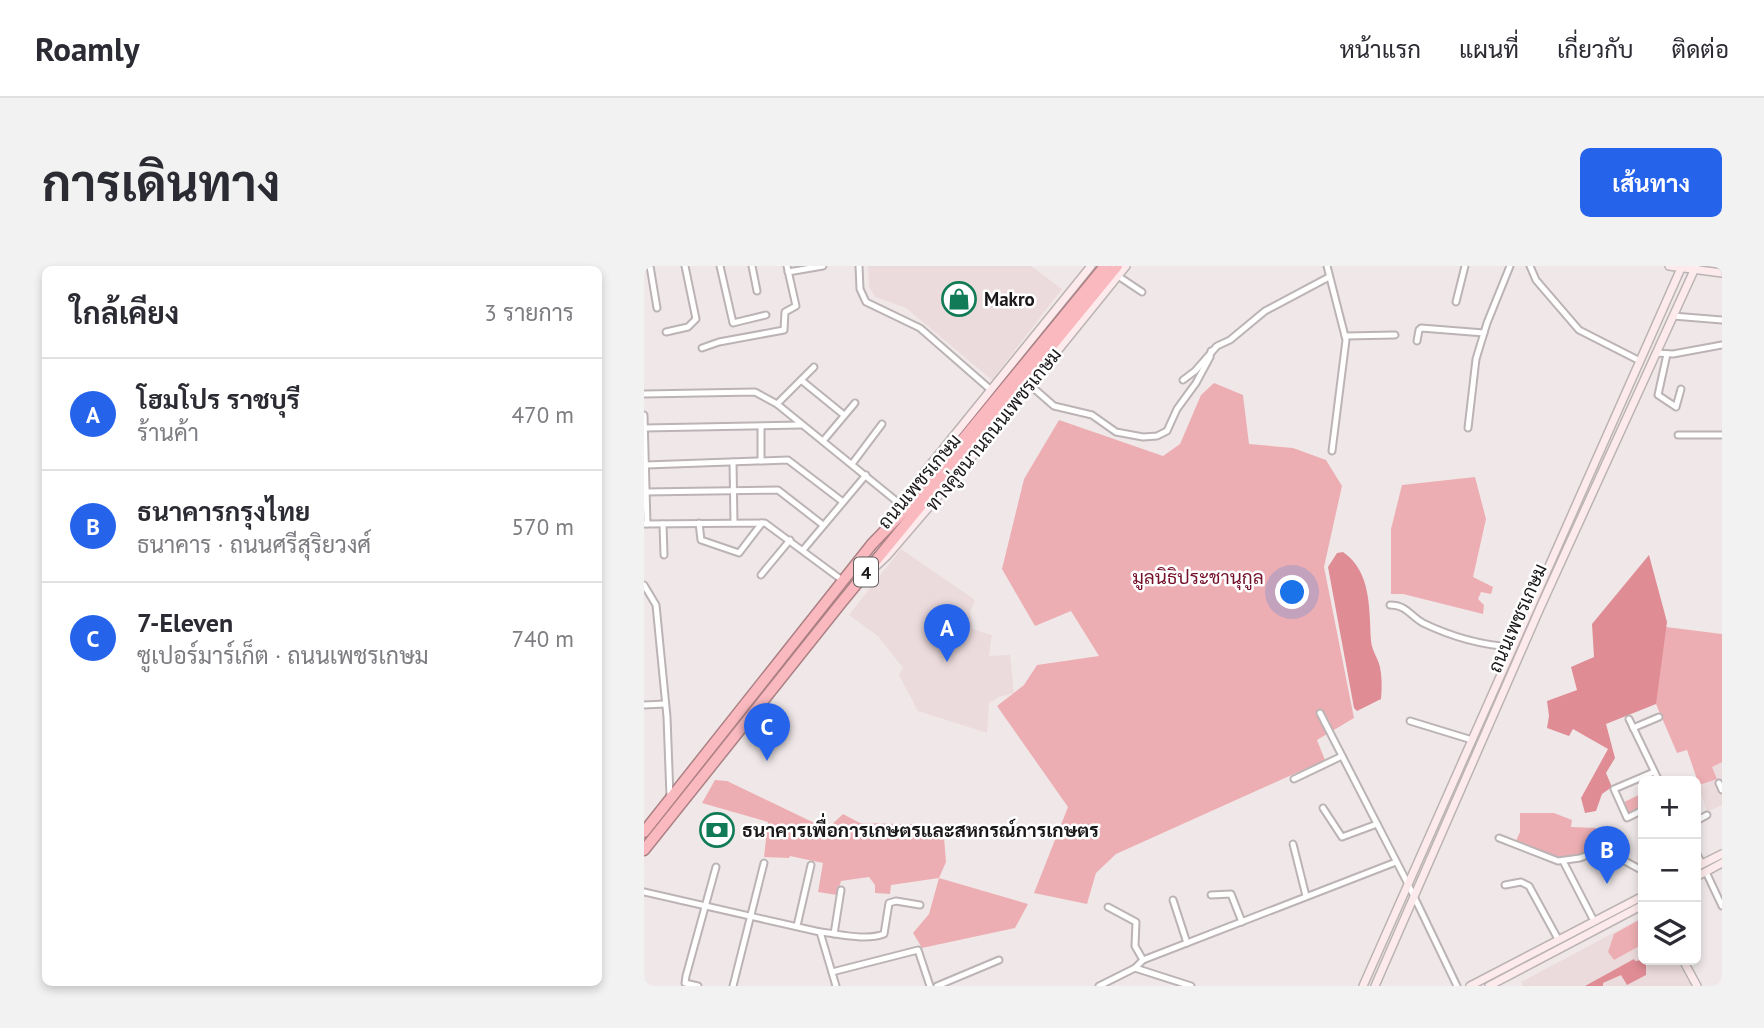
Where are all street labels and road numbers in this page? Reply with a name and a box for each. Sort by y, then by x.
street label: ทางคู่ขนานถนนเพชรเกษม [920,343,1066,515]
street label: ถนนเพชรเกษม [873,429,965,533]
road number: 4 [854,558,878,586]
street label: ถนนเพชรเกษม [1482,560,1552,676]

